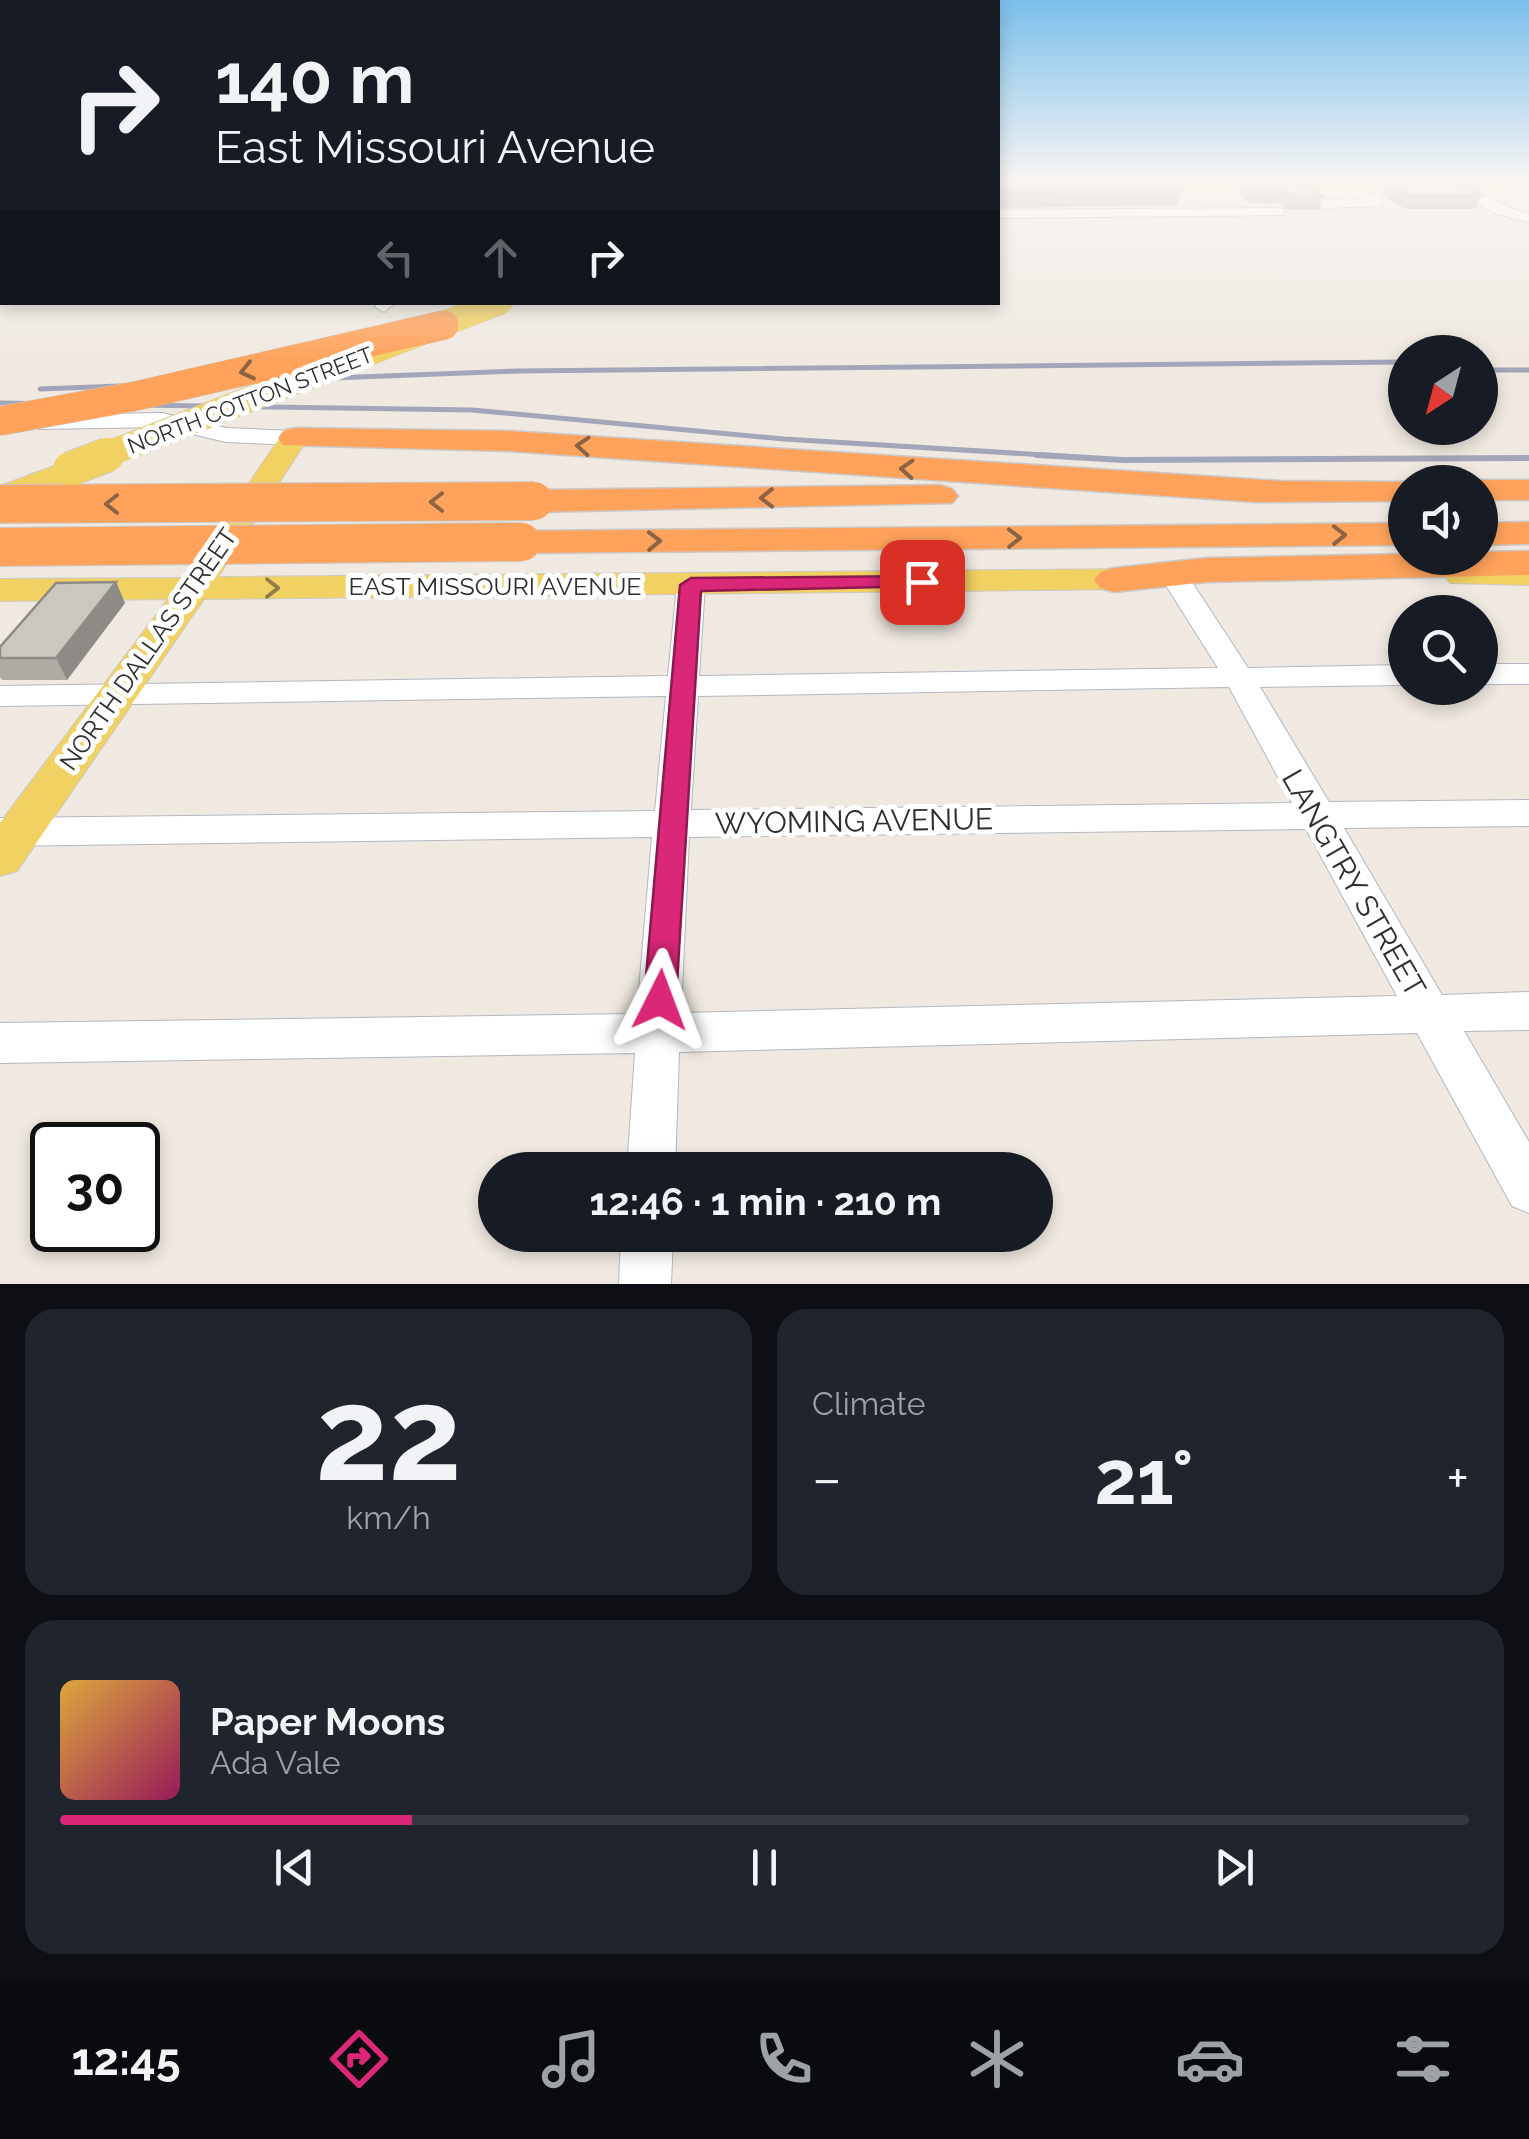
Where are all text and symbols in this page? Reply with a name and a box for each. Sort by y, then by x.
text: 140 m [215,37,415,119]
icon: right [50,40,180,170]
text: East Missouri Avenue [215,121,655,174]
icon: left [368,230,423,285]
icon: ahead [473,230,528,285]
icon: right [578,230,633,285]
north arrow [1388,335,1498,445]
map controls [1388,335,1498,705]
street label: NORTH COTTON STREET [124,341,377,459]
one-way arrow [239,359,256,380]
one-way arrow [575,436,591,457]
one-way arrow [899,458,915,480]
button: sound [1388,465,1498,575]
one-way arrow [758,487,774,509]
one-way arrow [428,491,444,512]
one-way arrow [103,493,119,514]
street label: NORTH DALLAS STREET [53,522,243,776]
one-way arrow [1332,524,1348,546]
one-way arrow [1008,527,1023,549]
one-way arrow [648,530,663,552]
pin [880,540,965,625]
icon: arrive [895,555,950,610]
street label: EAST MISSOURI AVENUE [348,571,642,601]
one-way arrow [266,577,281,599]
button: search [1388,595,1498,705]
street label: LANGTRY STREET [1275,763,1433,1003]
street label: WYOMING AVENUE [715,801,993,841]
position arrow [608,948,712,1052]
speed limit sign: 30 [30,1122,160,1252]
text: 12:46 · 1 min · 210 m [590,1179,941,1224]
text: 22 [315,1358,462,1510]
text: Climate [812,1385,926,1422]
text: 21° [1094,1433,1193,1522]
text: − [812,1446,842,1511]
text: + [1446,1446,1469,1511]
text: km/h [346,1499,431,1536]
text: Paper Moons [210,1699,445,1744]
text: Ada Vale [210,1744,341,1781]
icon: previous [267,1840,322,1895]
icon: pause [737,1840,792,1895]
icon: next [1207,1840,1262,1895]
icon: directions [324,2024,394,2094]
icon: music [536,2024,606,2094]
icon: phone [749,2024,819,2094]
icon: climate [962,2024,1032,2094]
icon: car [1175,2024,1245,2094]
icon: filters [1388,2024,1458,2094]
text: 12:45 [71,2033,181,2086]

